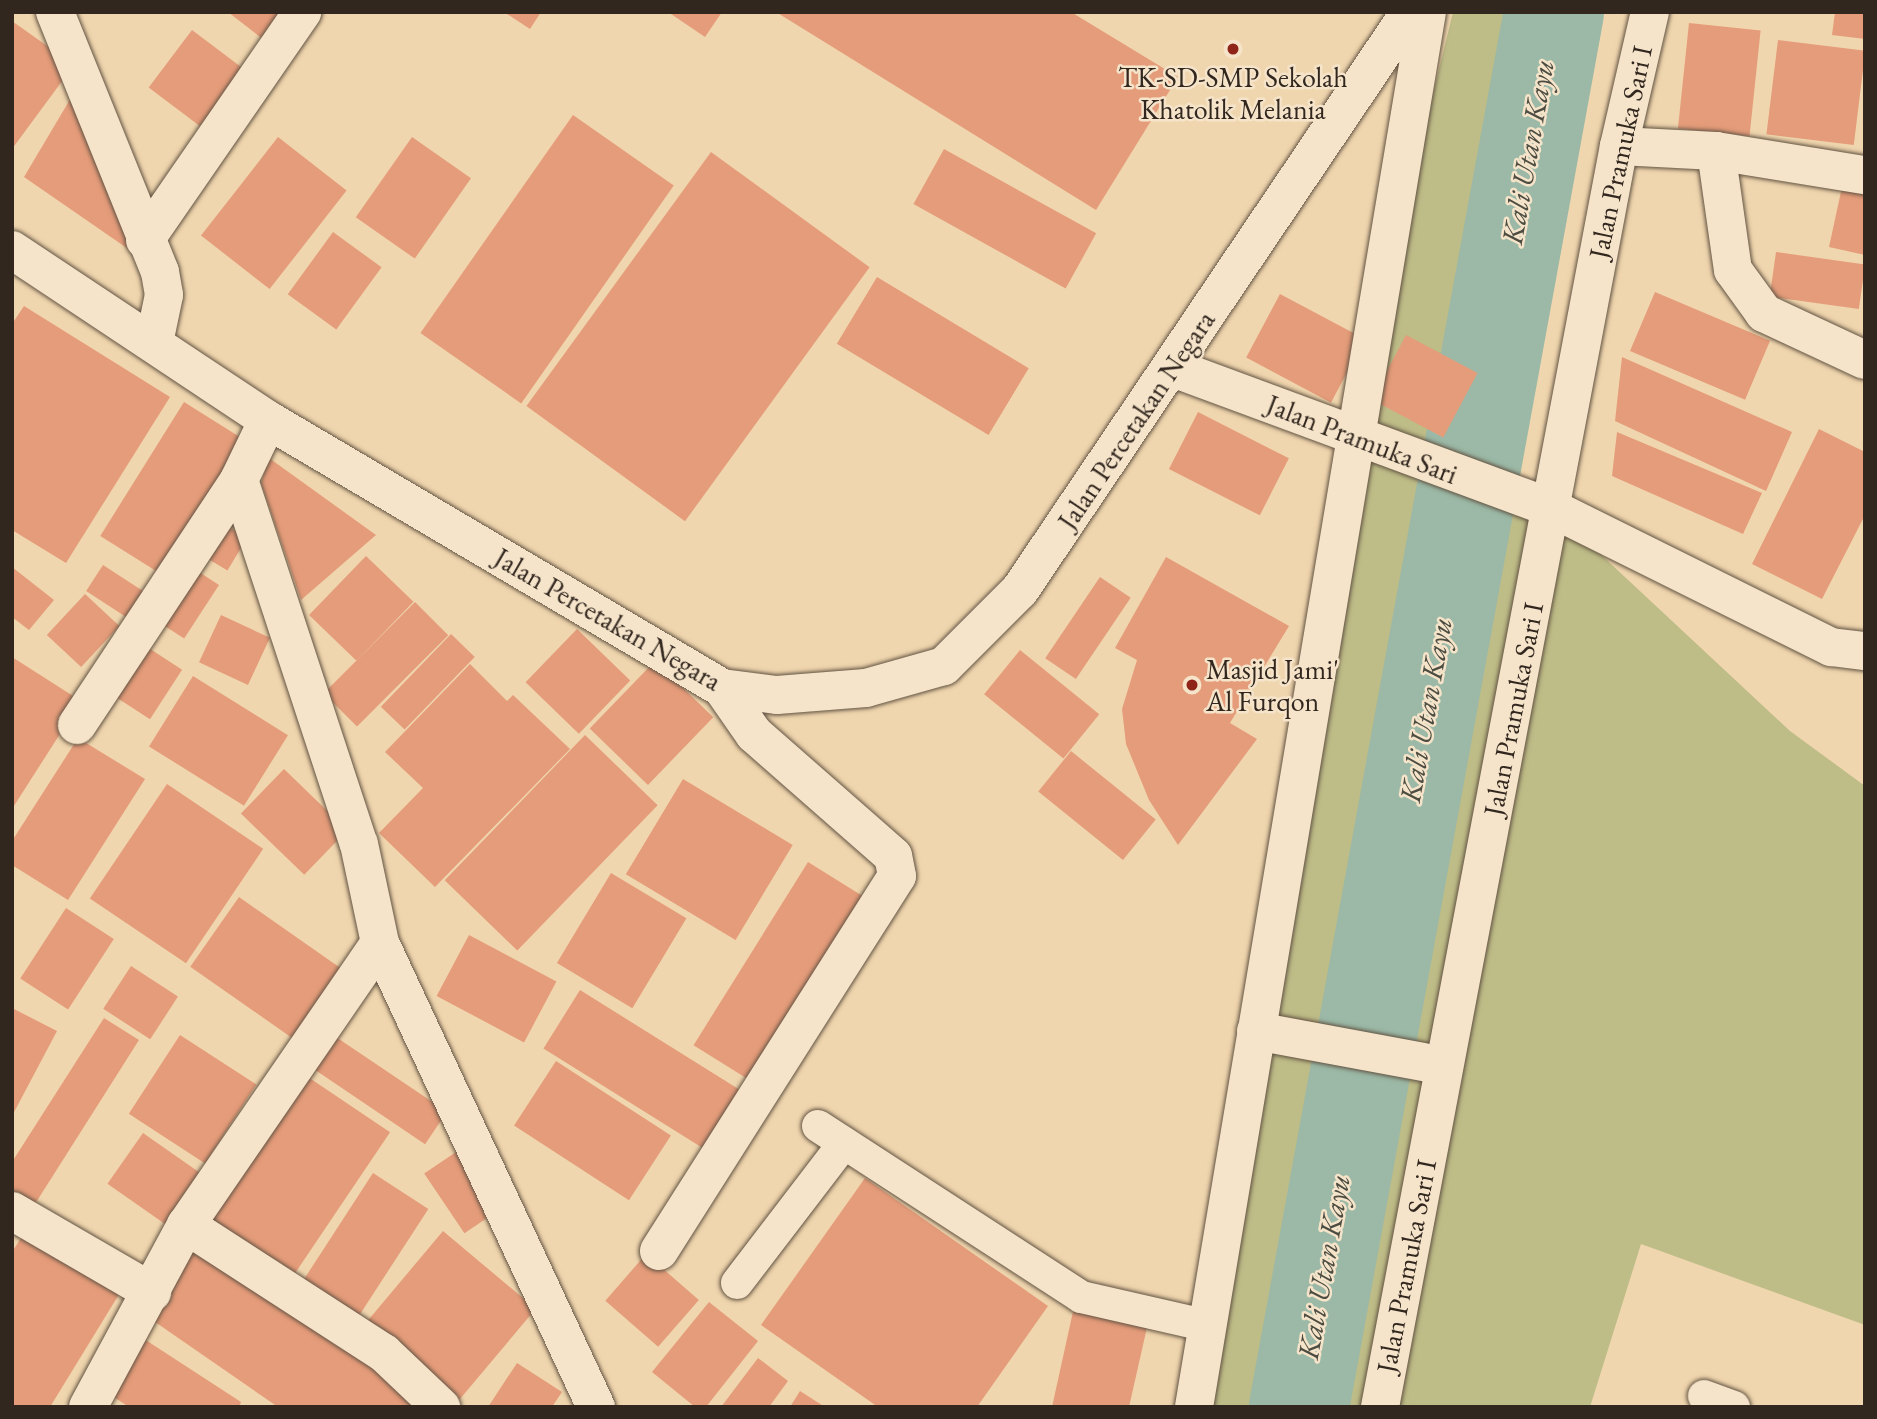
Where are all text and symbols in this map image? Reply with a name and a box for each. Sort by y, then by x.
marker: TK-SD-SMP Sekolah Khatolik Melania [1225,41,1241,57]
street label: Jalan Pramuka Sari I [1581,42,1659,262]
water label: Kali Utan Kayu [1494,57,1562,247]
place label: TK-SD-SMP Sekolah Khatolik Melania [1118,60,1348,126]
street label: Jalan Percetakan Negara [1050,304,1222,536]
street label: Jalan Pramuka Sari [1262,387,1462,491]
street label: Jalan Percetakan Negara [488,540,728,698]
street label: Jalan Pramuka Sari I [1476,599,1550,819]
water label: Kali Utan Kayu [1392,615,1460,805]
place label: Masjid Jami' Al Furqon [1206,652,1339,718]
marker: Masjid Jami' Al Furqon [1184,677,1200,693]
street label: Jalan Pramuka Sari I [1369,1156,1443,1376]
water label: Kali Utan Kayu [1290,1172,1358,1362]

